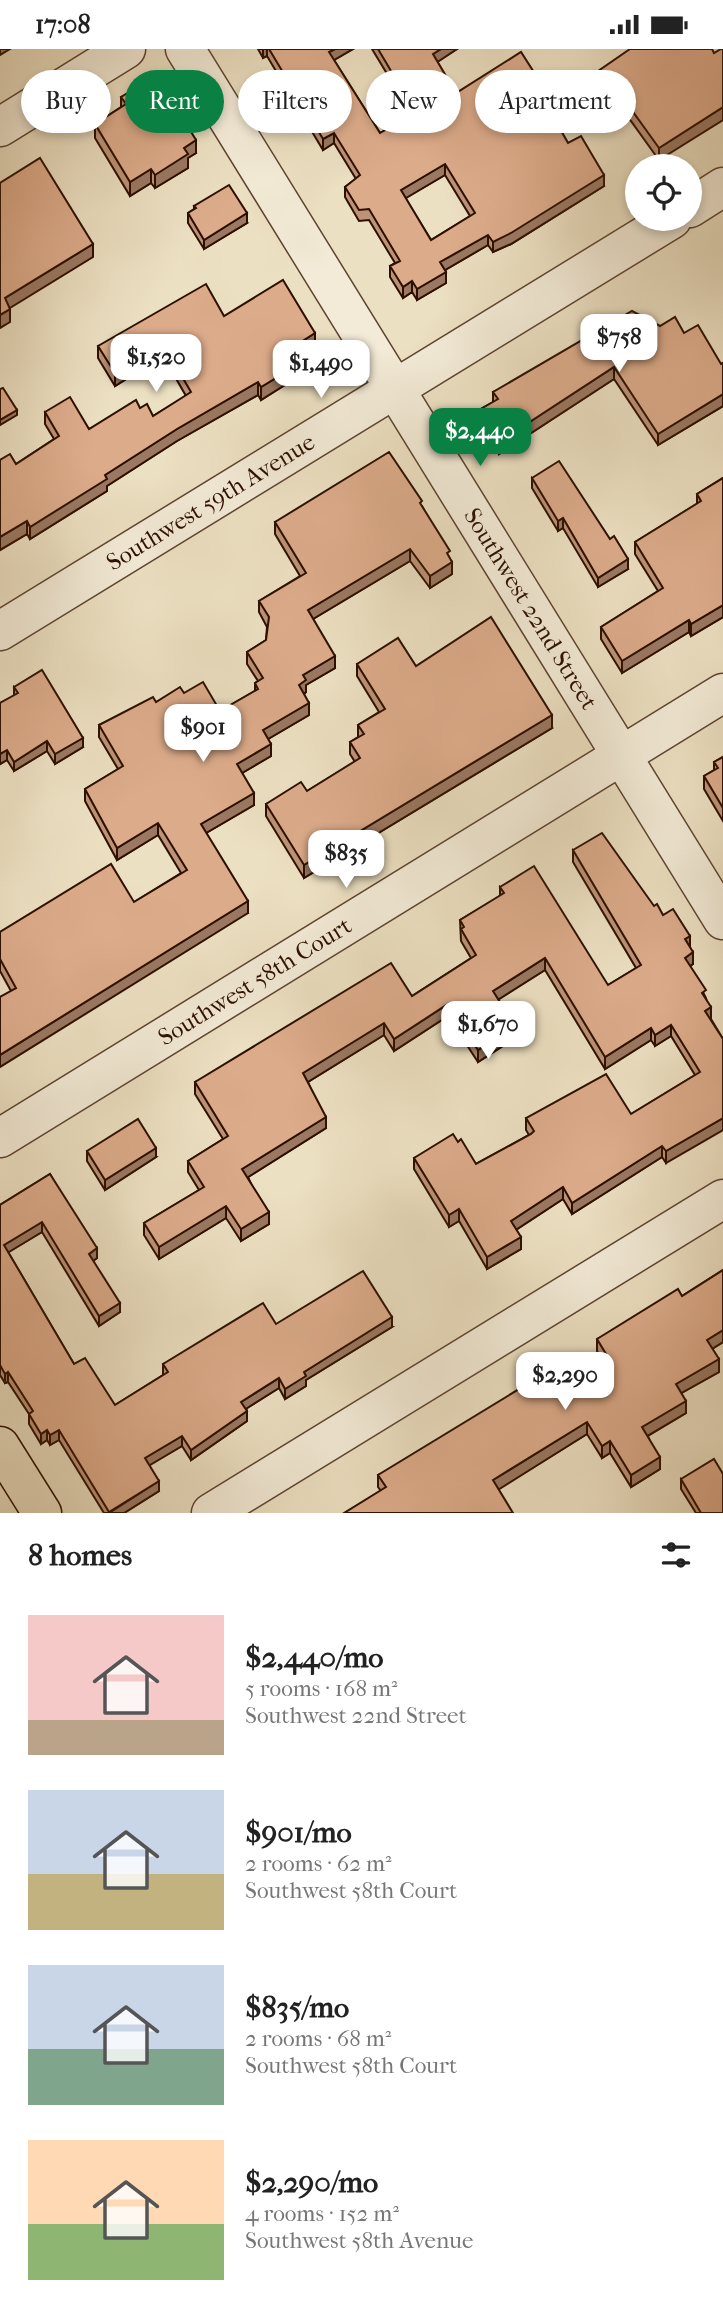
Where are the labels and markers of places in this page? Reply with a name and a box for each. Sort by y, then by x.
pin: $758 [578,315,660,374]
pin: $1,520 [99,335,213,394]
pin: $1,490 [264,341,378,400]
pin: $2,440 [423,409,537,468]
pin: $901 [162,705,244,764]
pin: $835 [305,831,387,890]
pin: $1,670 [431,1002,545,1061]
pin: $2,290 [508,1353,622,1412]

